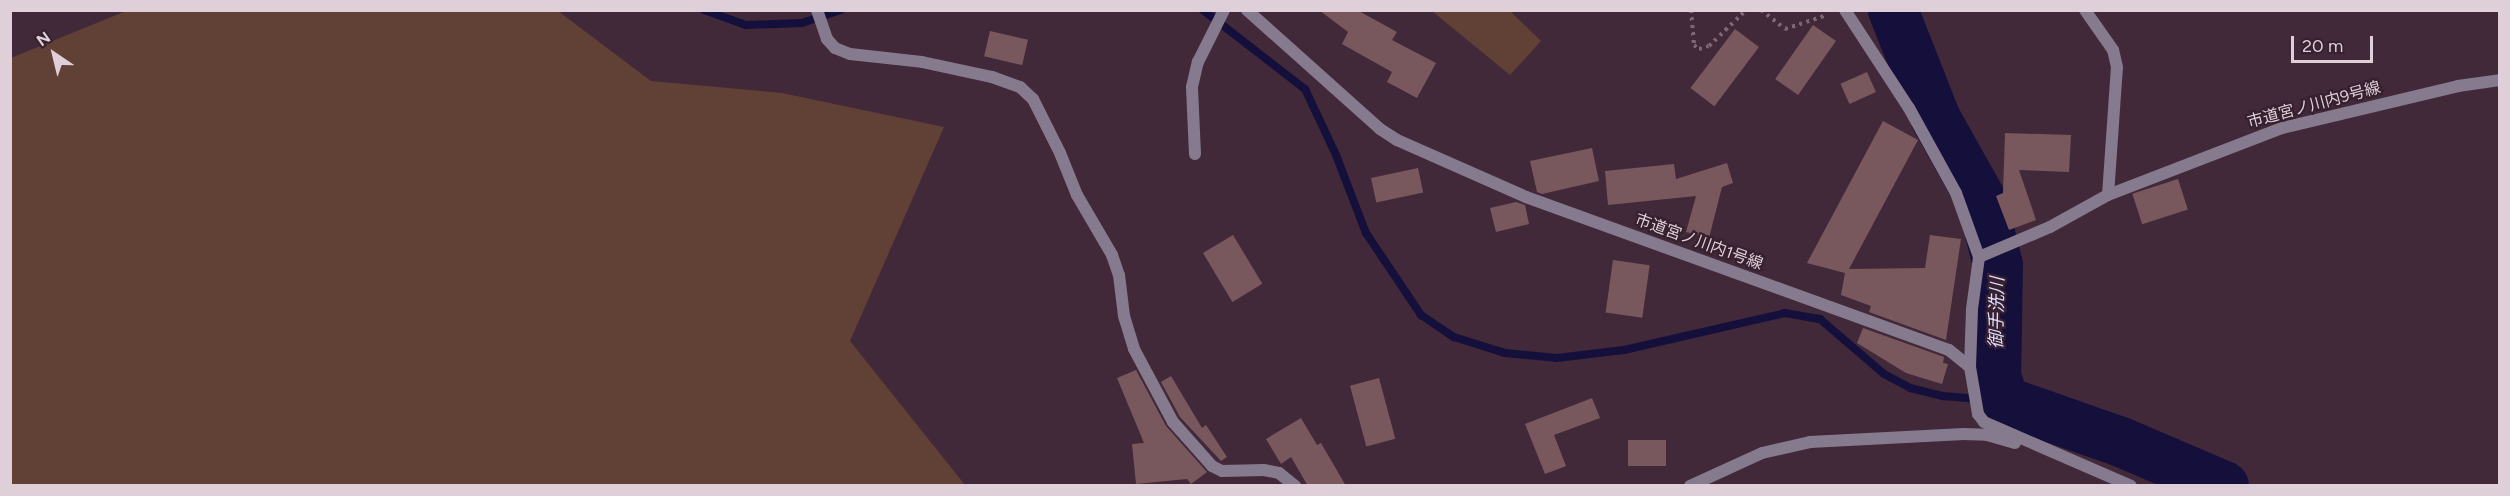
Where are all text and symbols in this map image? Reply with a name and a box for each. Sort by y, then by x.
north arrow [24,24,84,84]
scale bar [2294,24,2376,62]
text: N [33,28,54,50]
text: 20 m [2302,35,2343,57]
street label: 市道宮ノ川内9号線 [2245,78,2383,132]
street label: 市道宮ノ川内1号線 [1632,210,1766,274]
water label: 御手洗川 [1986,277,2008,349]

